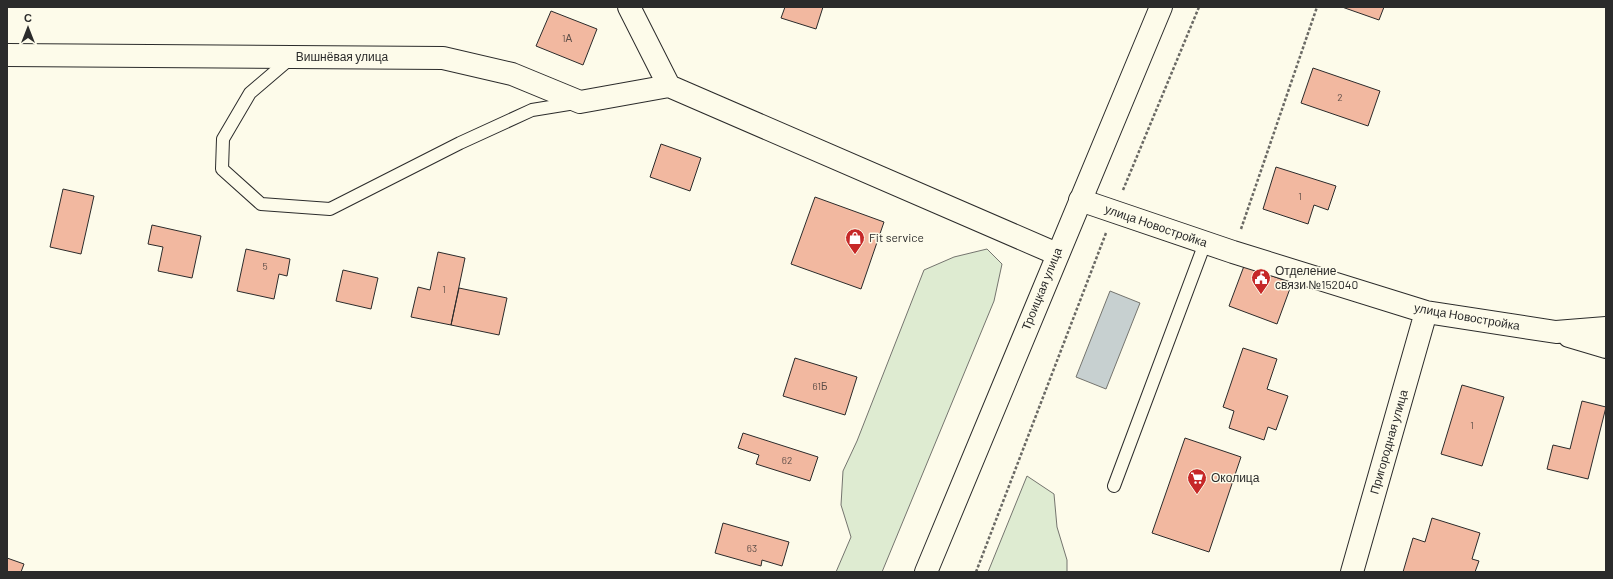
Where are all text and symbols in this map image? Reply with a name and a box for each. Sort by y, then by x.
north arrow [8,8,48,48]
text: С [24,11,32,24]
house number: 1А [562,32,572,44]
street label: Вишнёвая улица [296,49,389,64]
house number: 2 [1337,91,1343,103]
house number: 1 [1298,190,1302,202]
street label: улица Новостройка [1103,201,1210,250]
shop icon: Fit service [844,227,866,255]
place label: Fit service [869,230,924,244]
street label: Троицкая улица [1018,245,1065,332]
house number: 5 [262,260,268,272]
place label: Отделение связи №152040 [1275,263,1358,291]
public building icon: Отделение связи №152040 [1250,267,1272,295]
house number: 1 [442,283,446,295]
street label: улица Новостройка [1413,300,1522,333]
house number: 61Б [812,380,828,392]
street label: Пригородная улица [1366,388,1411,496]
house number: 1 [1470,419,1474,431]
house number: 62 [782,454,792,466]
supermarket icon: Околица [1186,467,1208,495]
place label: Околица [1211,470,1260,485]
house number: 63 [747,542,757,554]

